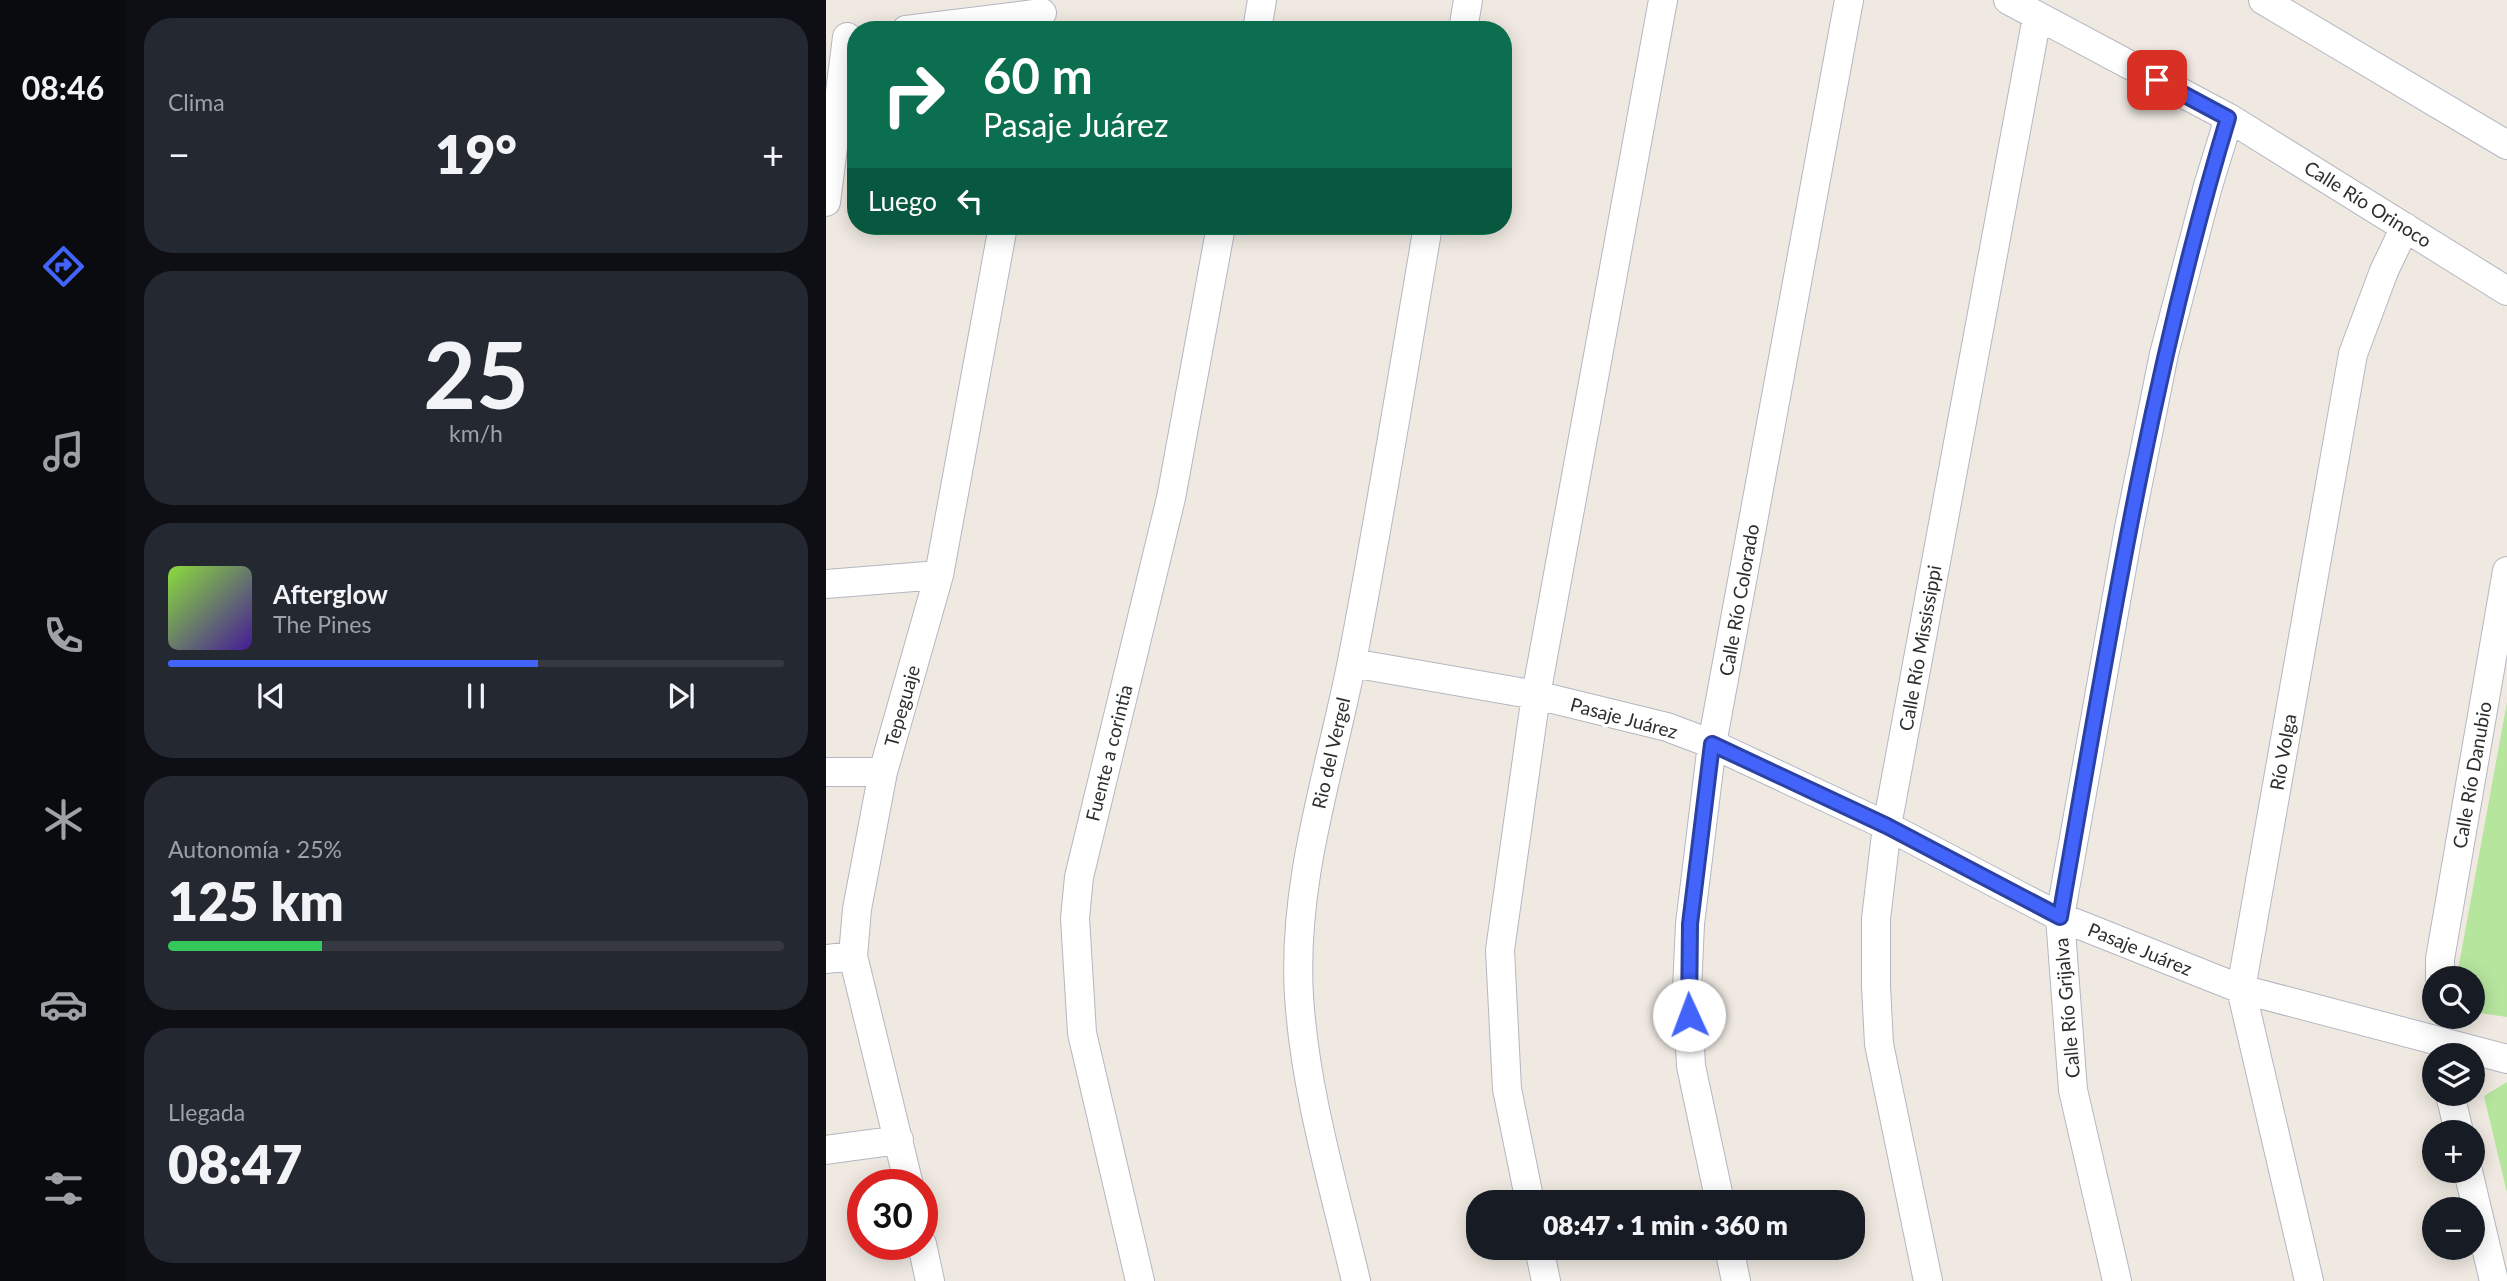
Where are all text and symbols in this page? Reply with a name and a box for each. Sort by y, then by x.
text: 60 m [983,46,1093,104]
icon: right [868,49,959,140]
pin [2127,50,2187,110]
icon: arrive [2138,61,2176,99]
text: 08:46 [22,68,104,107]
text: Clima [168,88,225,116]
text: Pasaje Juárez [983,105,1168,144]
text: 19° [435,123,517,185]
text: − [168,131,190,177]
text: + [762,131,784,177]
street label: Calle Río Orinoco [2300,155,2436,252]
icon: left [951,182,989,220]
text: Luego [868,185,937,217]
icon: directions [39,242,88,291]
text: 25 [423,319,529,428]
text: km/h [449,419,503,447]
icon: music [39,427,88,476]
street label: Calle Río Colorado [1714,522,1763,678]
street label: Calle Río Mississippi [1894,563,1945,733]
text: Afterglow [273,578,388,610]
text: The Pines [273,610,371,638]
icon: phone [39,611,88,660]
street label: Tepeguaje [879,662,924,749]
icon: previous [252,677,290,715]
icon: pause [457,677,495,715]
icon: next [662,677,700,715]
street label: Fuente a corintia [1080,682,1137,824]
street label: Pasaje Juárez [1568,692,1680,743]
street label: Rio del Vergel [1307,695,1355,811]
street label: Calle Río Danubio [2447,700,2496,850]
street label: Río Volga [2264,712,2301,792]
icon: climate [39,795,88,844]
text: Autonomía · 25% [168,835,342,863]
text: 125 km [168,870,344,932]
street label: Pasaje Juárez [2085,917,2196,980]
street label: Calle Río Grijalva [2049,937,2084,1079]
map controls [2422,966,2485,1260]
button: search [2422,966,2485,1029]
position arrow [1652,978,1726,1052]
icon: car [39,980,88,1029]
button: layers [2422,1043,2485,1106]
text: Llegada [168,1098,245,1126]
button: + [2422,1120,2485,1183]
text: 08:47 [168,1133,302,1195]
icon: filters [39,1164,88,1213]
speed limit sign: 30 [847,1169,938,1260]
button: − [2422,1197,2485,1260]
text: 08:47 · 1 min · 360 m [1543,1209,1788,1241]

